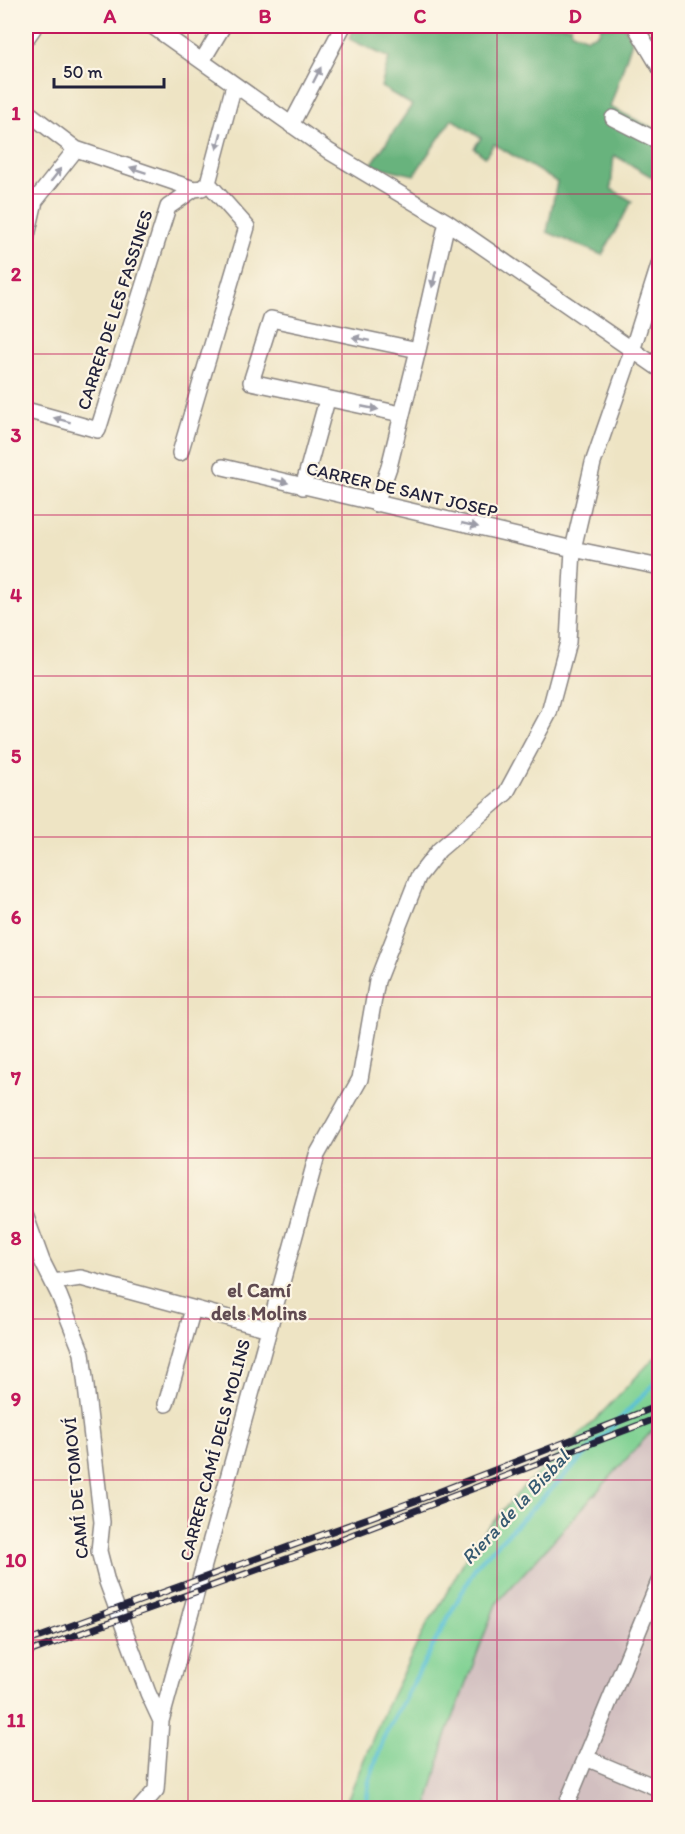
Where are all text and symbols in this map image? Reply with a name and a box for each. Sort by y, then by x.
text: A [103,4,117,28]
text: B [259,4,272,28]
text: C [414,4,427,28]
text: D [568,4,582,28]
scale bar [54,51,164,89]
text: 50 m [63,61,103,83]
one-way arrow [312,67,322,84]
text: 1 [11,101,21,125]
one-way arrow [213,132,223,150]
one-way arrow [129,165,147,175]
one-way arrow [49,167,62,183]
street label: CARRER DE LES FASSINES [72,207,158,413]
text: 2 [11,262,22,286]
one-way arrow [429,270,438,289]
one-way arrow [351,334,370,343]
one-way arrow [360,404,379,413]
one-way arrow [52,415,70,424]
text: 3 [11,423,22,447]
street label: CARRER DE SANT JOSEP [304,457,500,523]
one-way arrow [271,477,289,487]
one-way arrow [461,521,480,530]
text: 4 [10,583,22,607]
text: 5 [11,744,22,768]
text: 6 [11,905,22,929]
text: 7 [10,1066,21,1090]
text: 8 [11,1226,22,1250]
district label: el Camí dels Molins [211,1278,307,1325]
street label: CARRER CAMÍ DELS MOLINS [175,1337,255,1563]
text: 9 [11,1387,21,1411]
street label: CAMÍ DE TOMOVÍ [59,1416,93,1560]
water label: Riera de la Bisbal [456,1444,575,1569]
text: 10 [5,1548,27,1572]
text: 11 [7,1708,26,1732]

